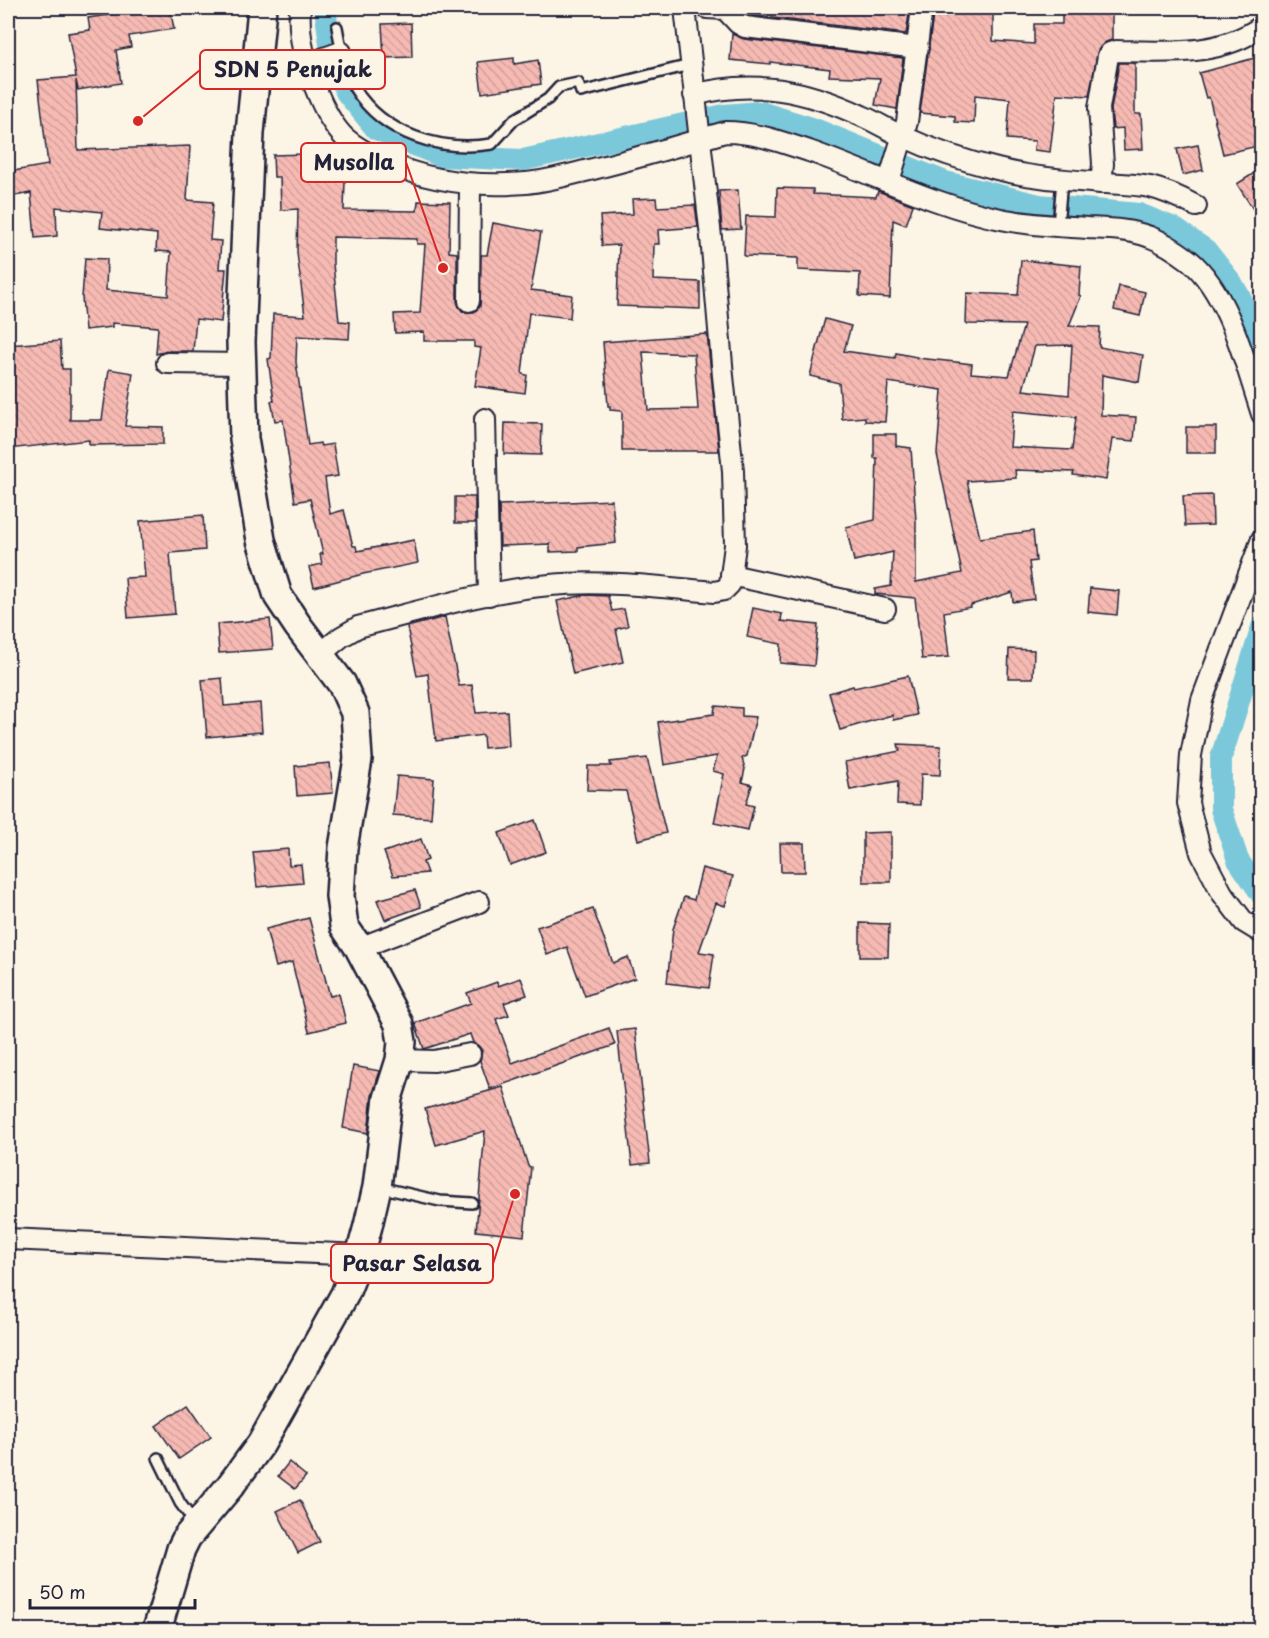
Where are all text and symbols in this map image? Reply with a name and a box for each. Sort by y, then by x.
callout: SDN 5 Penujak [200,50,385,89]
text: SDN 5 Penujak [214,52,372,84]
callout: Musolla [301,143,406,182]
text: Musolla [314,145,394,177]
callout: Pasar Selasa [331,1244,493,1283]
text: Pasar Selasa [342,1246,482,1278]
scale bar [30,1572,195,1610]
text: 50 m [39,1578,86,1605]

